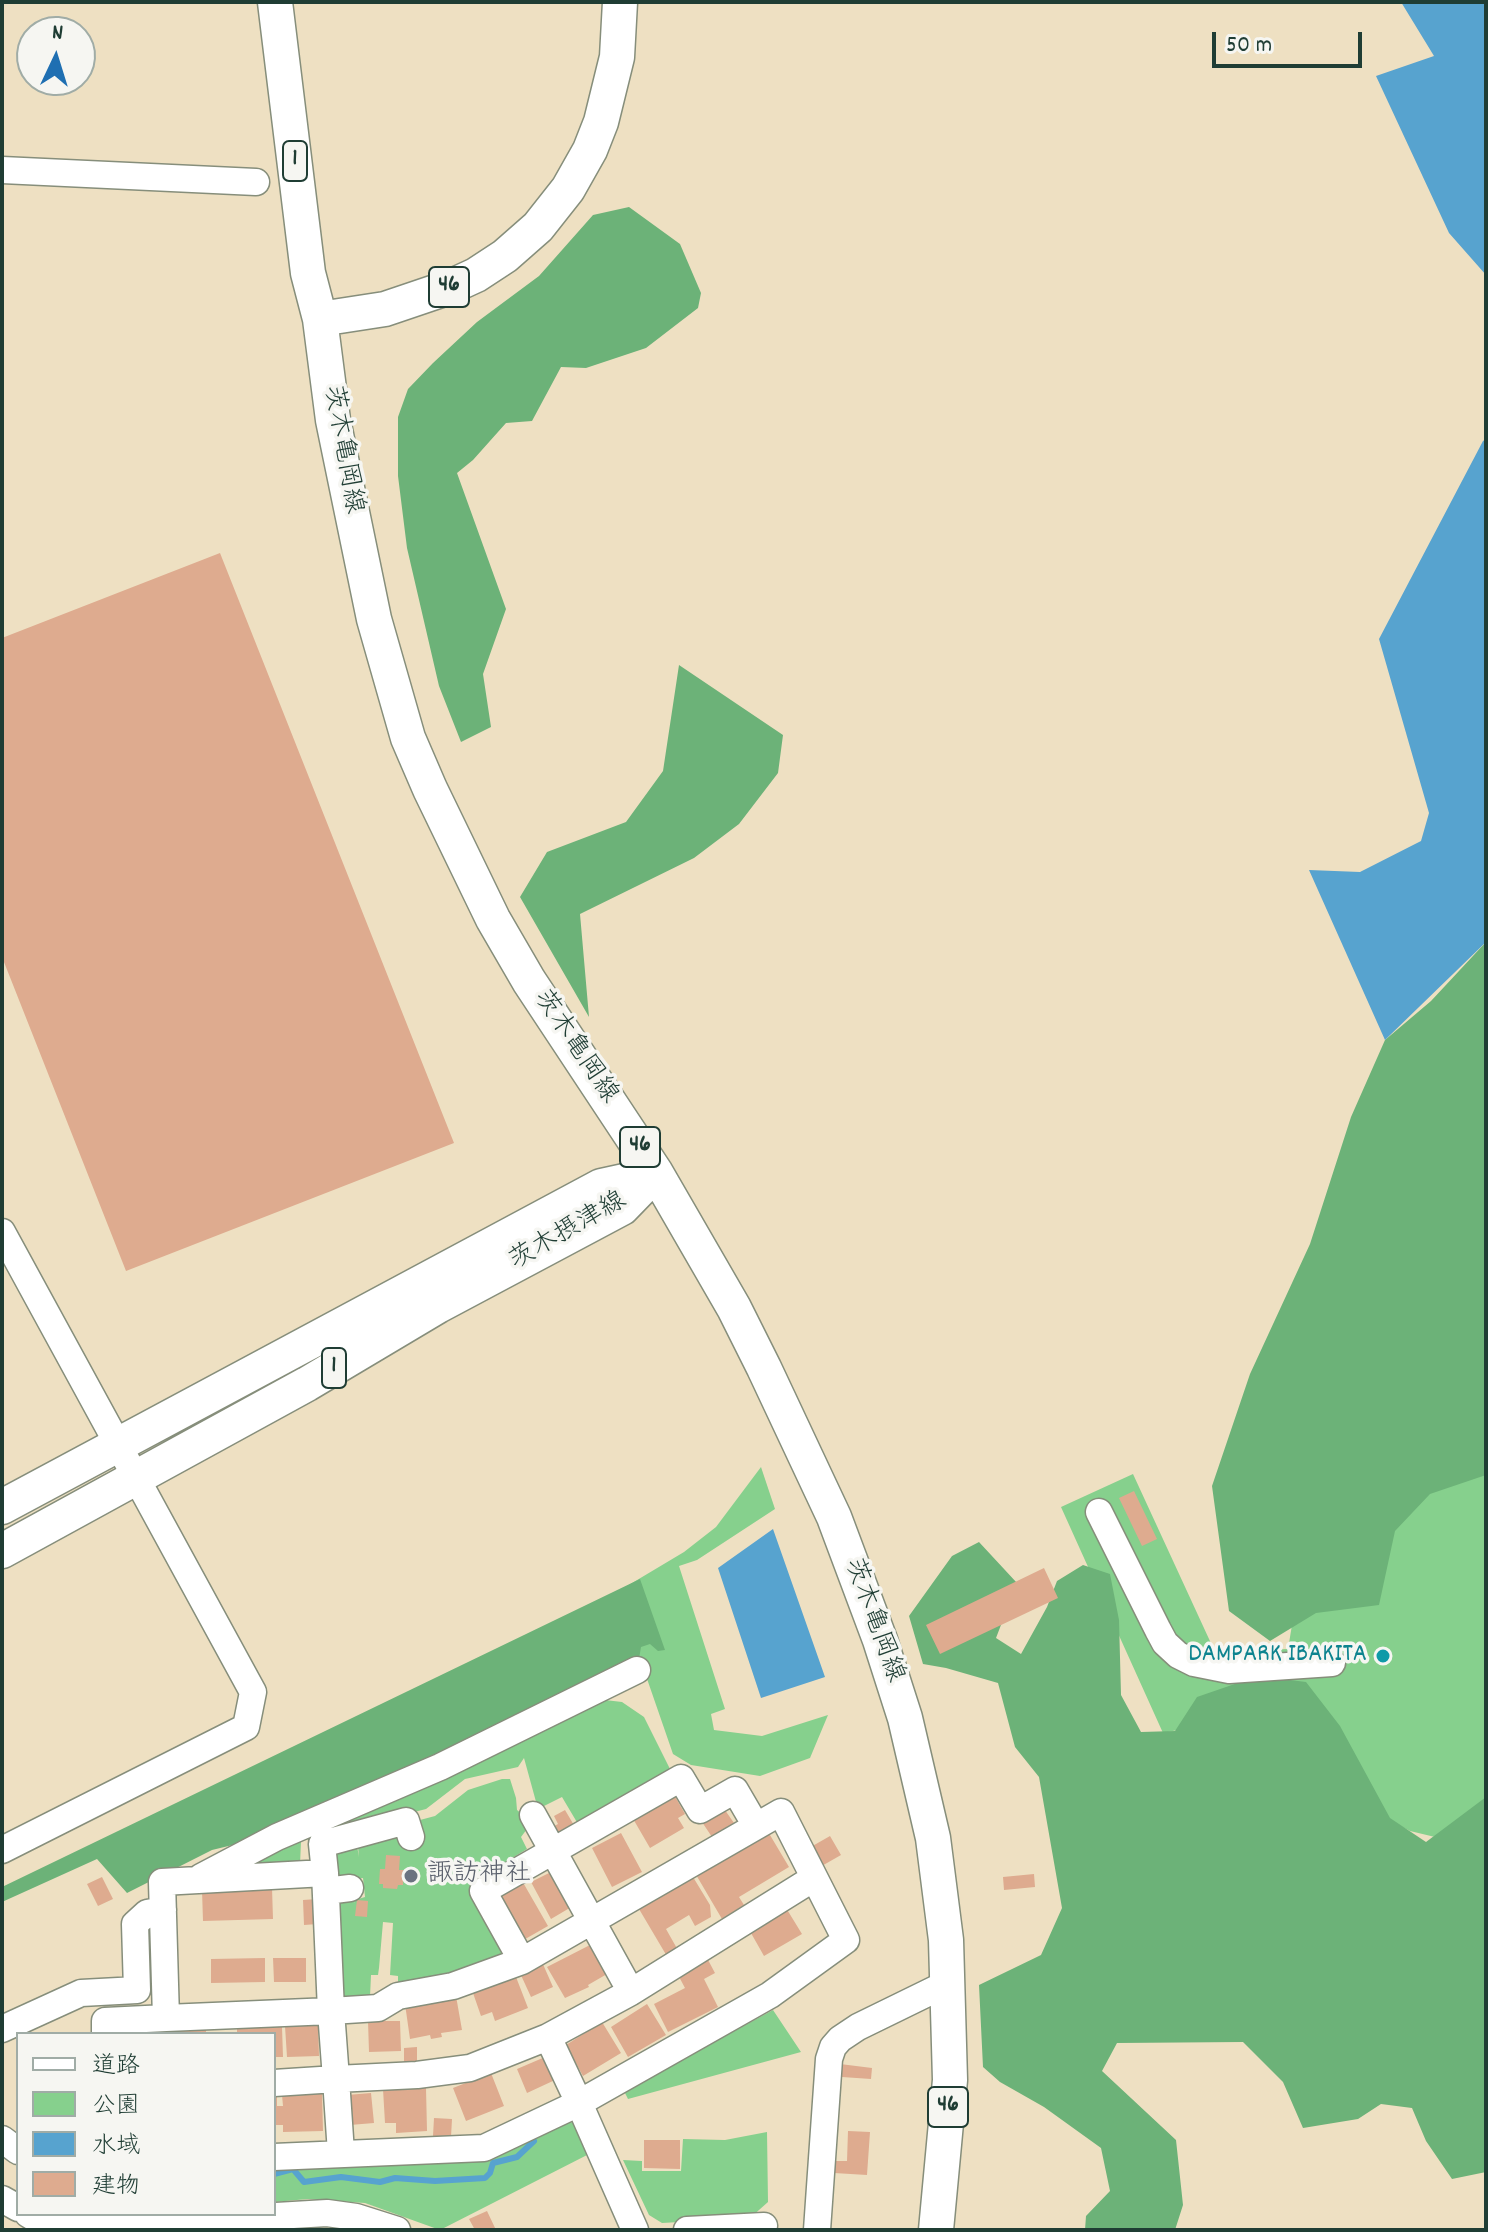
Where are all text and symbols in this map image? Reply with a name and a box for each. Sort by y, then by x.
north arrow [16,16,96,96]
scale bar [1216,16,1366,66]
text: N [51,18,64,49]
text: 50 m [1226,29,1272,63]
road number: 1 [283,141,307,181]
road number: 46 [429,267,469,307]
street label: 茨木亀岡線 [314,383,368,517]
street label: 茨木亀岡線 [525,985,623,1111]
road number: 46 [620,1127,660,1167]
street label: 茨木摂津線 [505,1187,633,1279]
road number: 1 [322,1348,346,1388]
street label: 茨木亀岡線 [835,1555,909,1687]
place label: DAMPARK IBAKITA [1188,1640,1367,1672]
marker: DAMPARK IBAKITA [1374,1647,1392,1665]
place label: 諏訪神社 [427,1860,531,1892]
marker: 諏訪神社 [402,1867,420,1885]
legend [16,2032,276,2216]
text: 道路 [92,2050,140,2084]
road number: 46 [928,2087,968,2127]
text: 公園 [92,2090,140,2124]
text: 水域 [92,2130,140,2164]
text: 建物 [92,2170,140,2204]

